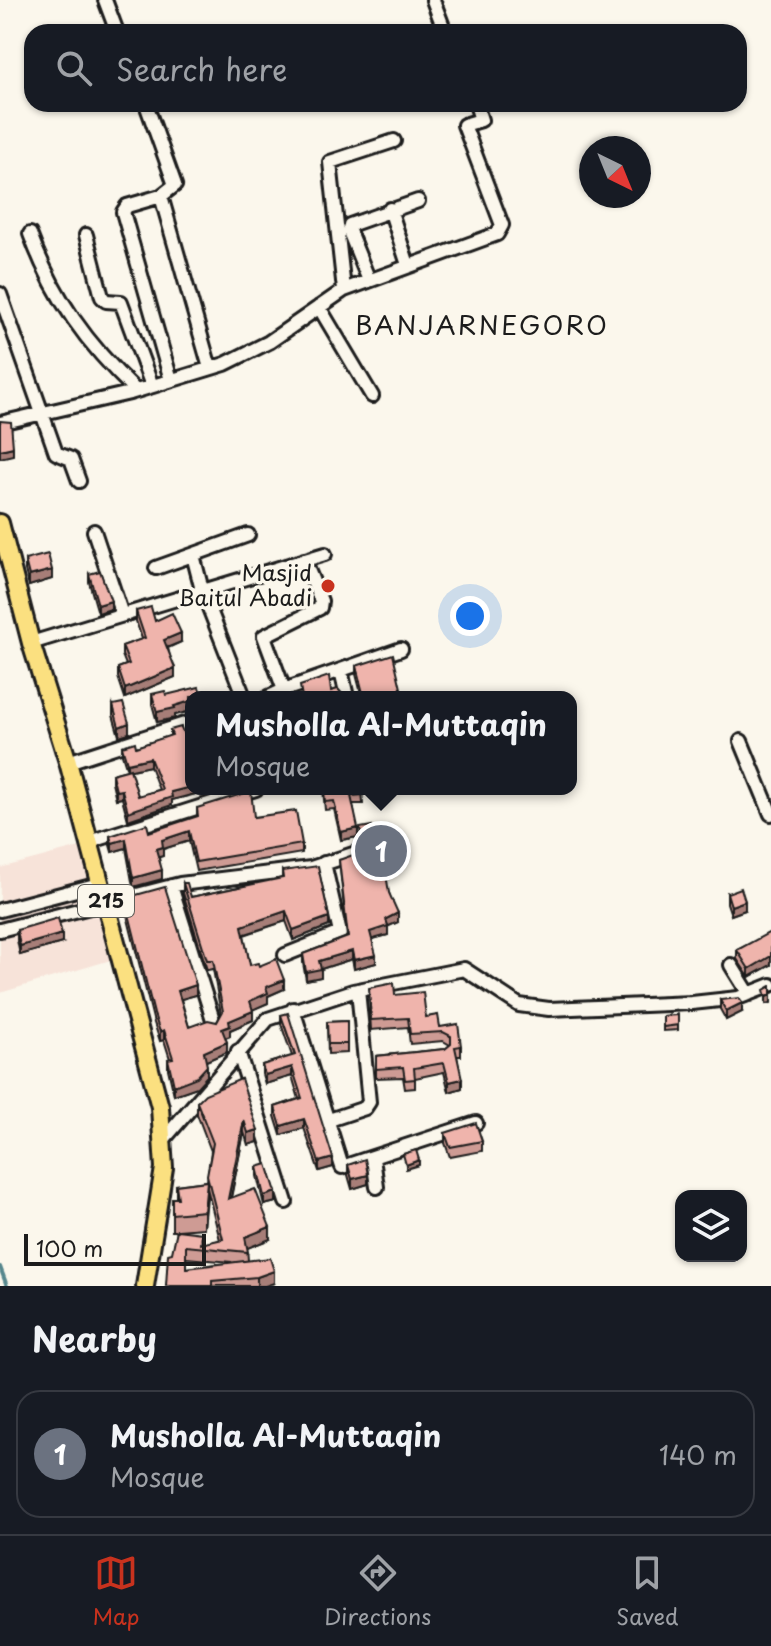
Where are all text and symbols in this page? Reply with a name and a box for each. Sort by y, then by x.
search box [24,24,747,112]
icon: search [52,46,96,90]
text: Search here [116,46,288,91]
north arrow [579,136,651,208]
district label: BANJARNEGORO [355,305,609,344]
place label: Masjid Baitul Abadi [178,555,312,613]
marker: Masjid Baitul Abadi [319,577,337,595]
your location [450,596,490,636]
popup [185,691,577,795]
text: Musholla Al-Muttaqin [215,701,547,746]
text: Mosque [215,746,310,785]
pin: 1 [355,821,407,881]
road number: 215 [78,885,134,917]
map controls [675,1190,747,1262]
button: layers [675,1190,747,1262]
scale bar [24,1230,206,1266]
text: 100 m [36,1231,103,1264]
text: Nearby [32,1312,157,1364]
text: Musholla Al-Muttaqin [110,1412,441,1457]
text: 1 [54,1435,66,1474]
text: 140 m [659,1435,737,1474]
text: Mosque [110,1457,205,1496]
tab: Map [92,1551,139,1632]
tab: Directions [324,1551,431,1632]
tab: Saved [616,1551,679,1632]

